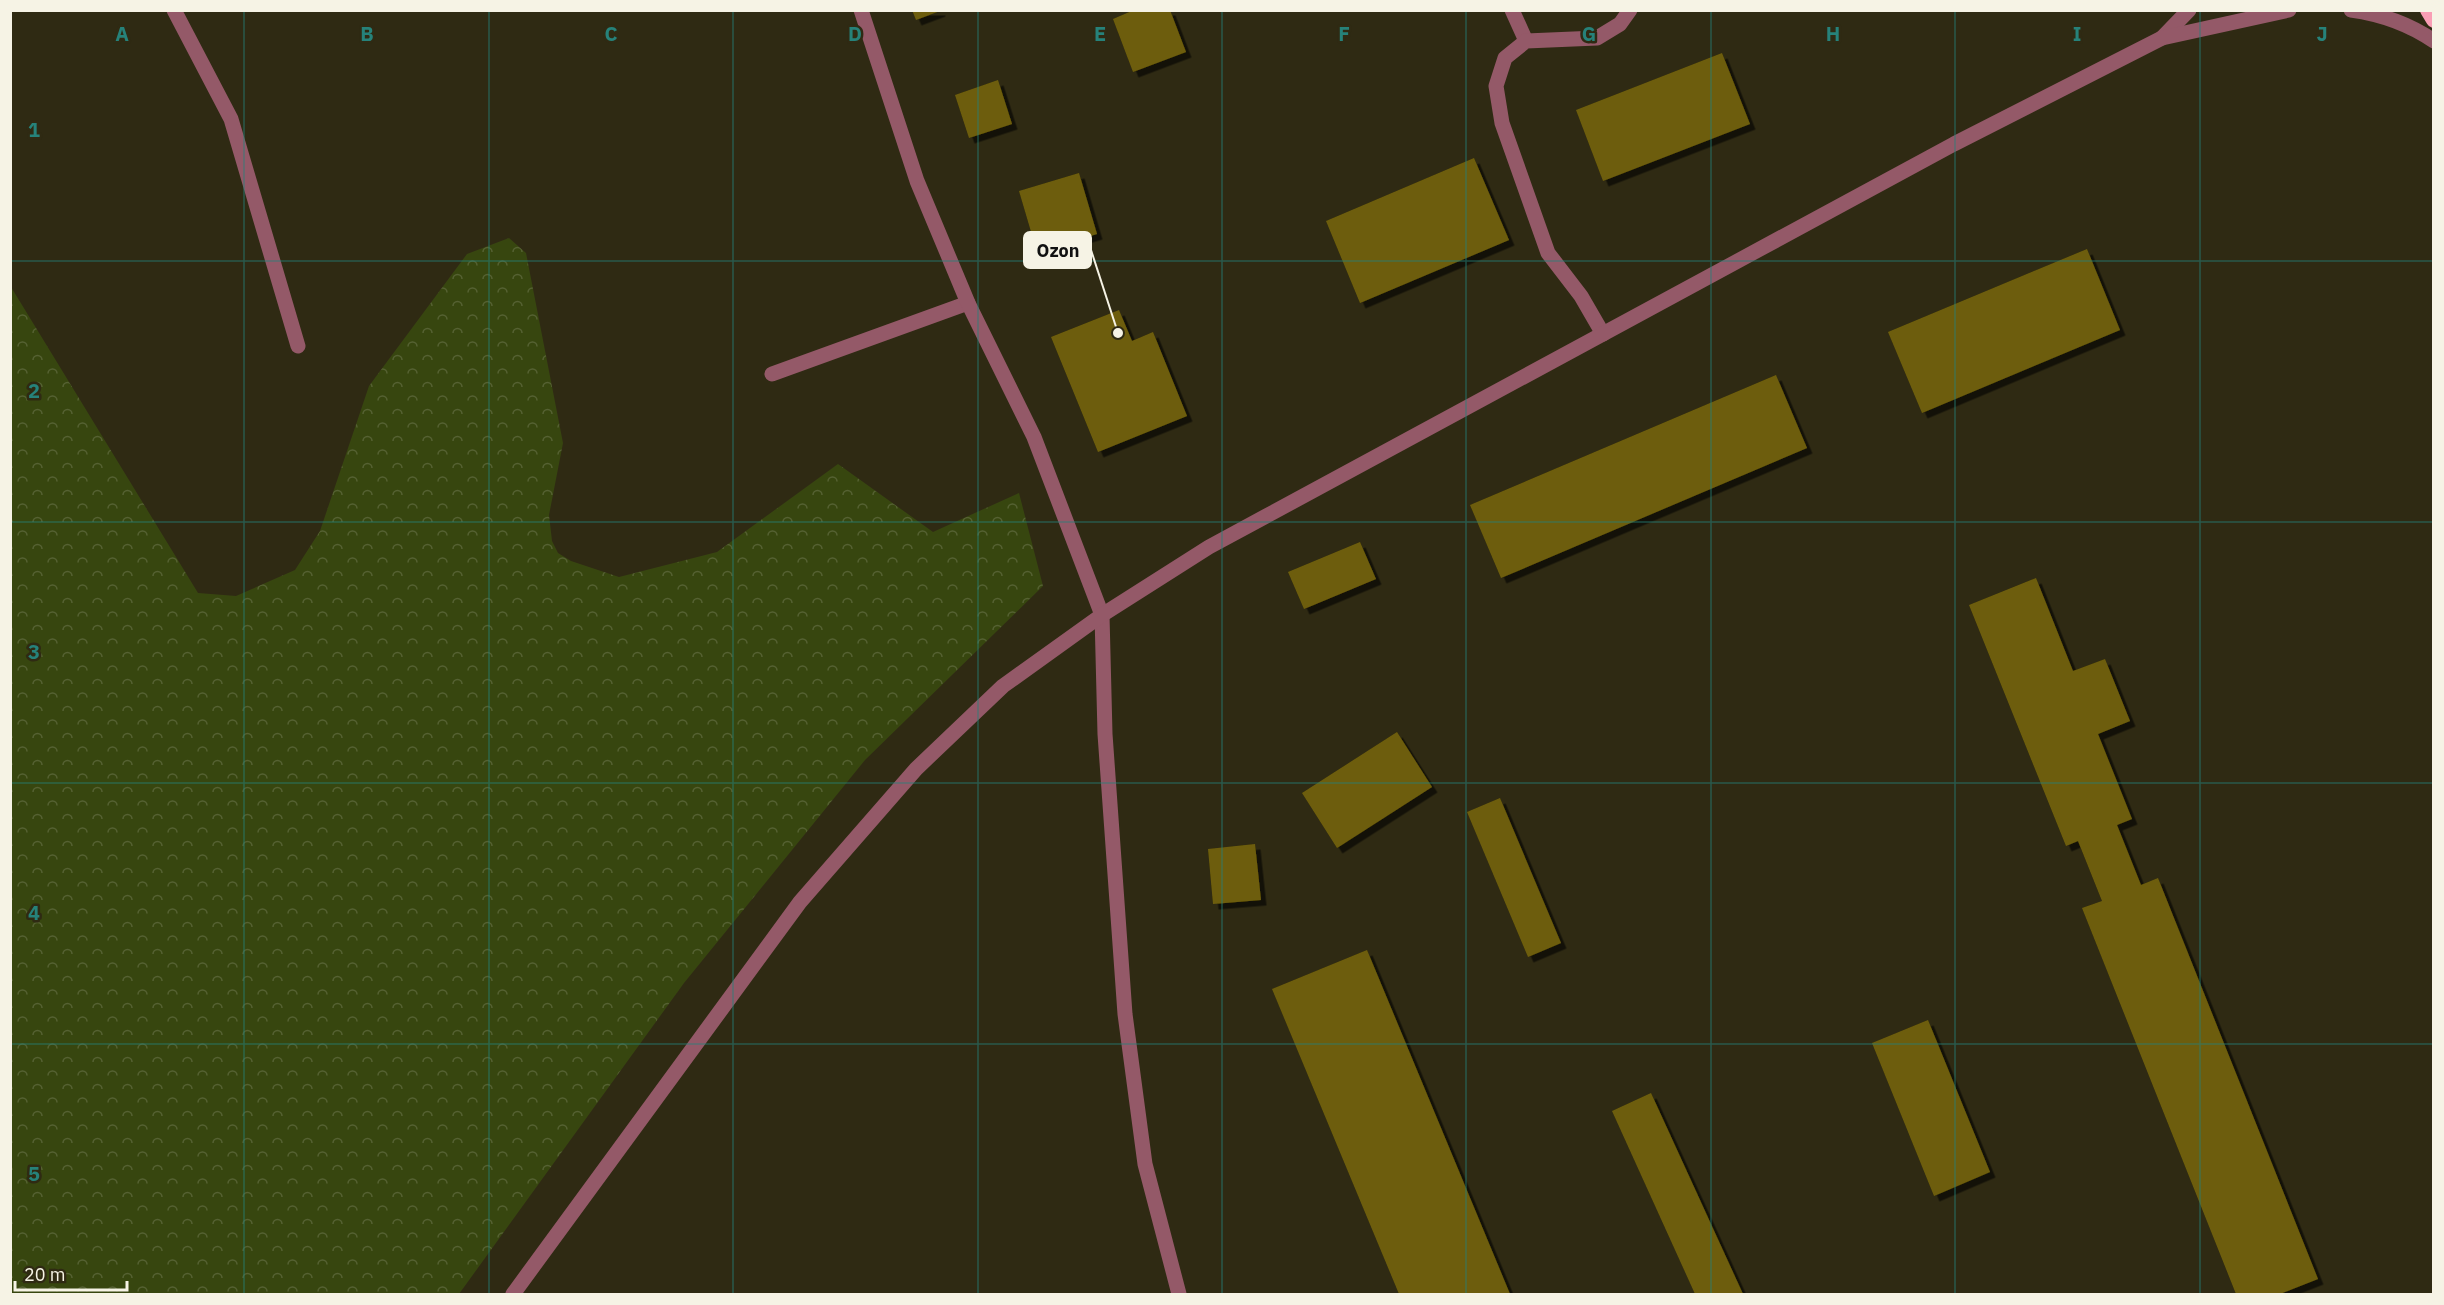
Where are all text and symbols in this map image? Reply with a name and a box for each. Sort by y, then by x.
text: A [115,20,129,47]
text: B [360,20,374,47]
text: C [604,20,618,47]
text: D [848,20,862,47]
text: E [1094,20,1106,47]
text: F [1338,20,1350,47]
text: G [1582,20,1596,47]
text: H [1826,20,1840,47]
text: I [2073,20,2081,47]
text: J [2316,20,2328,47]
text: 1 [28,116,40,143]
callout: Ozon [1024,232,1091,268]
text: Ozon [1037,239,1079,262]
text: 2 [28,377,40,404]
text: 3 [28,638,40,665]
text: 4 [28,899,40,926]
text: 5 [28,1160,40,1187]
scale bar [15,1254,128,1292]
text: 20 m [24,1263,66,1286]

